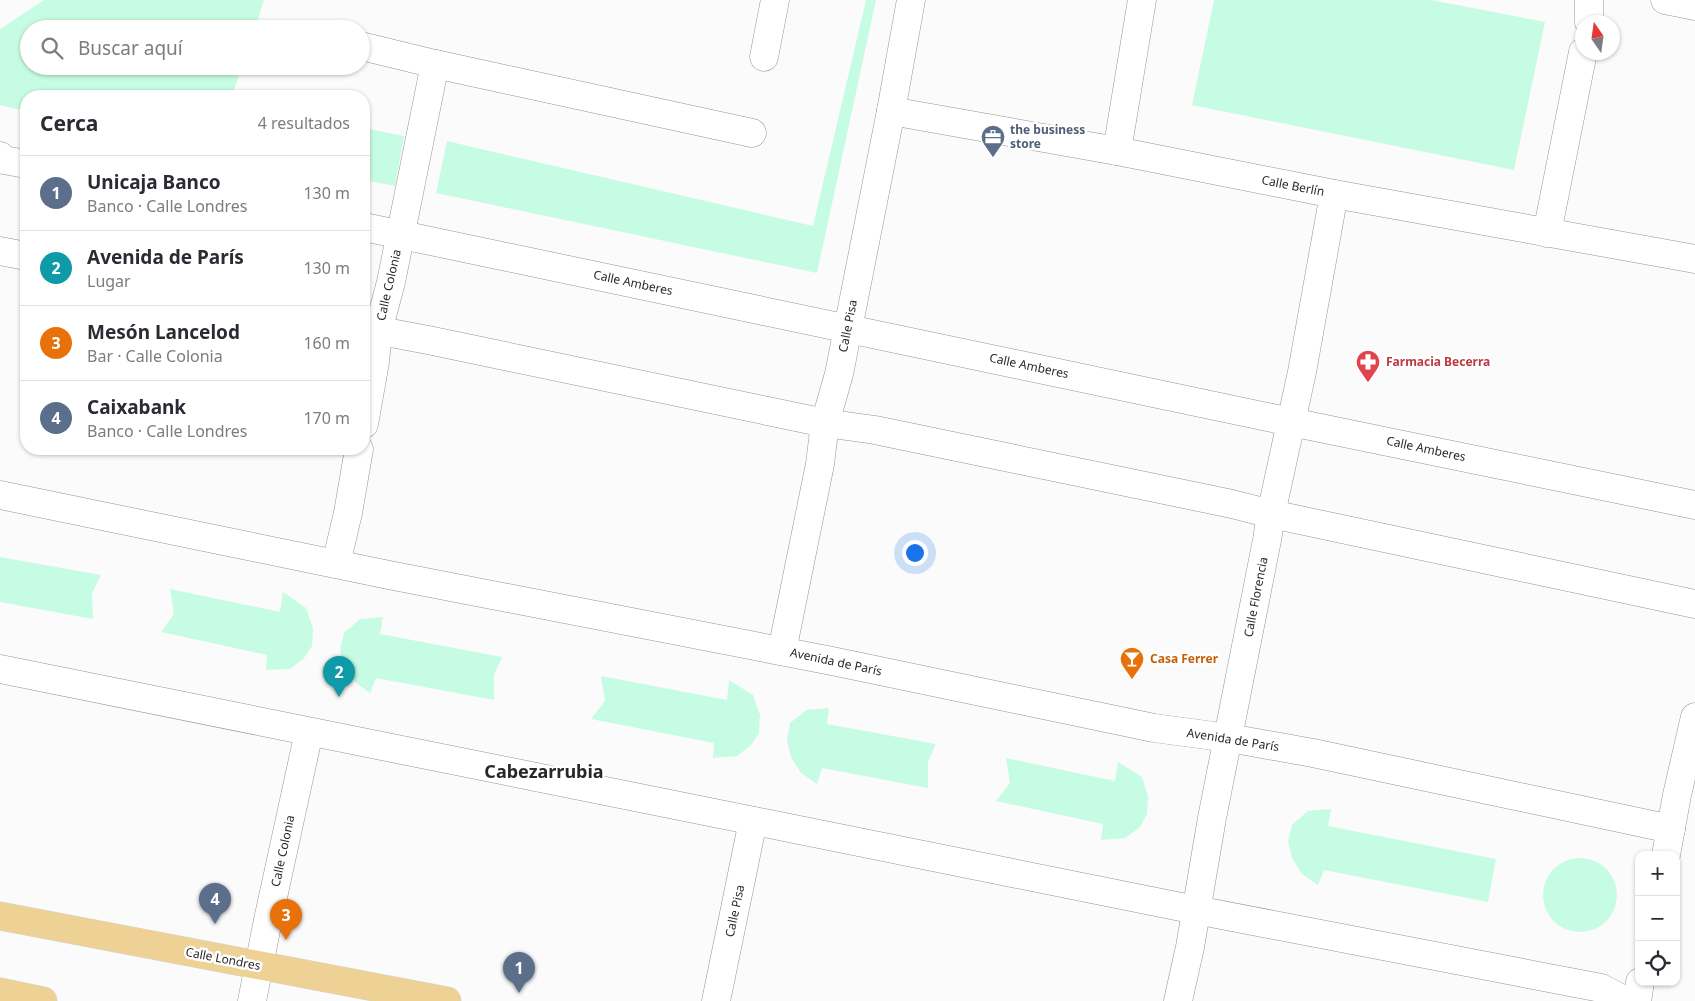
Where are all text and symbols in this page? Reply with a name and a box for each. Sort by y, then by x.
north arrow [1575,15,1620,60]
search box [20,20,370,75]
icon: search [38,34,66,62]
text: Buscar aquí [78,35,183,61]
text: Cerca [40,109,98,137]
text: 4 resultados [258,112,350,134]
place label: the business store [1010,121,1085,152]
office icon: the business store [980,124,1006,158]
text: Unicaja Banco [87,169,221,195]
street label: Calle Berlín [1260,171,1326,200]
text: 1 [51,182,61,204]
text: 130 m [303,182,350,204]
text: Banco · Calle Londres [87,195,248,217]
text: Avenida de París [87,244,244,270]
street label: Calle Colonia [372,247,405,322]
text: 2 [51,257,61,279]
text: 130 m [303,257,350,279]
street label: Calle Amberes [592,266,675,299]
text: Lugar [87,270,131,292]
street label: Calle Pisa [834,298,861,354]
text: Mesón Lancelod [87,319,240,345]
text: 3 [51,332,61,354]
text: 160 m [303,332,350,354]
text: Bar · Calle Colonia [87,345,223,367]
street label: Calle Amberes [988,349,1071,382]
pharmacy icon: Farmacia Becerra [1355,349,1381,383]
place label: Farmacia Becerra [1386,353,1490,370]
text: Caixabank [87,394,186,420]
text: 4 [51,407,61,429]
text: 170 m [303,407,350,429]
text: Banco · Calle Londres [87,420,248,442]
street label: Calle Amberes [1385,432,1468,465]
your location [902,540,928,566]
street label: Calle Florencia [1239,555,1272,639]
street label: Avenida de París [789,643,884,680]
bar icon: Casa Ferrer [1119,646,1145,680]
place label: Casa Ferrer [1150,650,1219,667]
pin: 2 [323,656,355,697]
street label: Avenida de París [1186,724,1281,755]
district label: Cabezarrubia [484,759,604,783]
street label: Calle Colonia [267,814,298,888]
map controls [1635,851,1680,986]
button: + [1635,851,1680,896]
pin: 4 [199,883,231,924]
street label: Calle Pisa [721,883,748,939]
button: − [1635,896,1680,941]
pin: 3 [270,899,302,940]
button: locate [1635,941,1680,986]
street label: Calle Londres [184,943,262,974]
pin: 1 [503,952,535,993]

